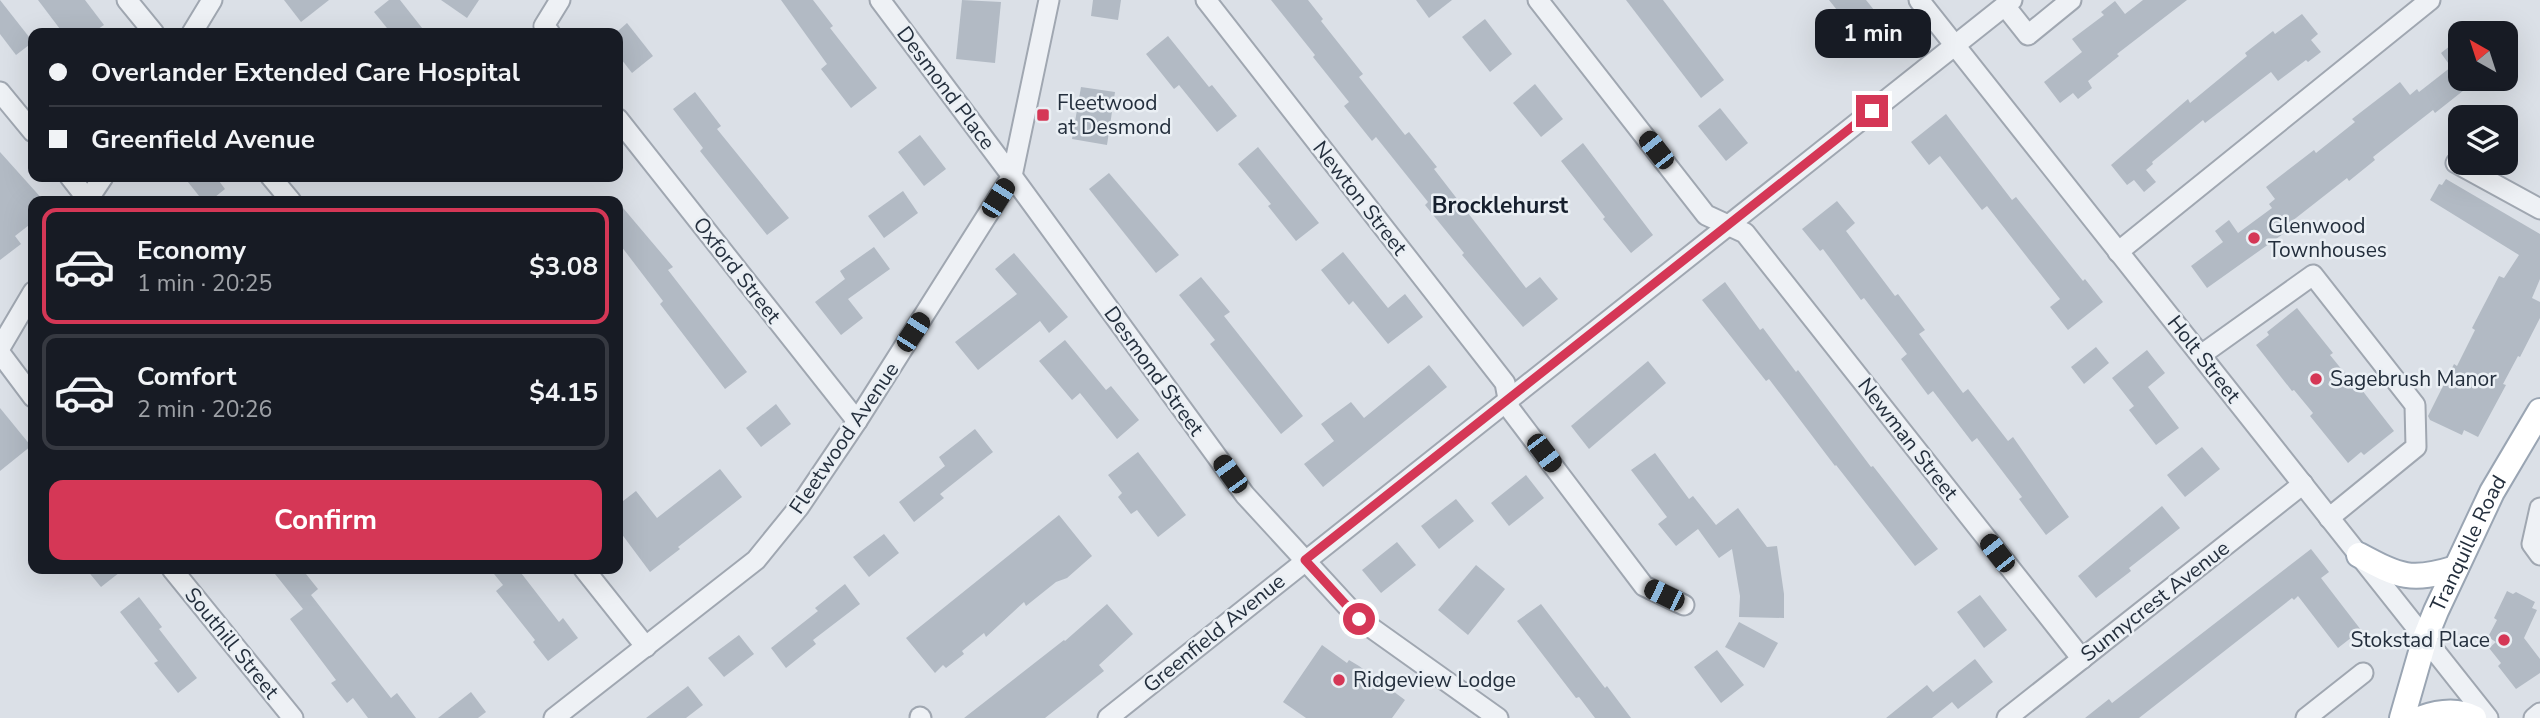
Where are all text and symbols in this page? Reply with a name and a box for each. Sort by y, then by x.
callout: 1 min [1814,10,1930,58]
text: 1 min [1843,18,1903,49]
street label: Desmond Place [890,21,1002,155]
north arrow [2448,21,2518,91]
map controls [2448,21,2518,175]
text: Overlander Extended Care Hospital [91,55,520,90]
place label: Fleetwood at Desmond [1057,89,1172,141]
route end [1856,95,1888,127]
button: layers [2448,105,2518,175]
marker: Fleetwood at Desmond [1035,107,1051,123]
text: Greenfield Avenue [91,122,315,157]
car [1635,127,1678,173]
street label: Newton Street [1306,135,1414,261]
car [978,175,1019,221]
district label: Brocklehurst [1432,190,1568,221]
street label: Oxford Street [687,211,788,329]
place label: Glenwood Townhouses [2268,212,2387,264]
marker: Glenwood Townhouses [2246,230,2262,246]
text: Economy [137,233,246,268]
icon: car [53,235,116,298]
text: $3.08 [529,249,598,284]
text: 1 min · 20:25 [137,268,272,299]
street label: Desmond Street [1098,301,1211,442]
car [893,309,934,355]
street label: Holt Street [2161,310,2247,409]
street label: Fleetwood Avenue [783,357,905,519]
text: Comfort [137,359,237,394]
icon: car [53,361,116,424]
place label: Sagebrush Manor [2330,365,2497,393]
marker: Sagebrush Manor [2308,371,2324,387]
street label: Newman Street [1851,372,1965,506]
text: $4.15 [529,375,598,410]
text: 2 min · 20:26 [137,394,272,425]
car [1523,430,1566,476]
car [1210,451,1251,497]
street label: Tranquille Road [2424,470,2513,617]
button: Confirm [49,480,602,560]
car [1976,530,2019,576]
street label: Sunnycrest Avenue [2075,534,2235,668]
street label: Greenfield Avenue [1137,567,1291,699]
car [1641,576,1688,614]
street label: Southill Street [178,581,286,705]
route start [1343,603,1375,635]
place label: Stokstad Place [2350,626,2490,654]
marker: Stokstad Place [2496,632,2512,648]
place label: Ridgeview Lodge [1353,666,1516,694]
marker: Ridgeview Lodge [1331,672,1347,688]

